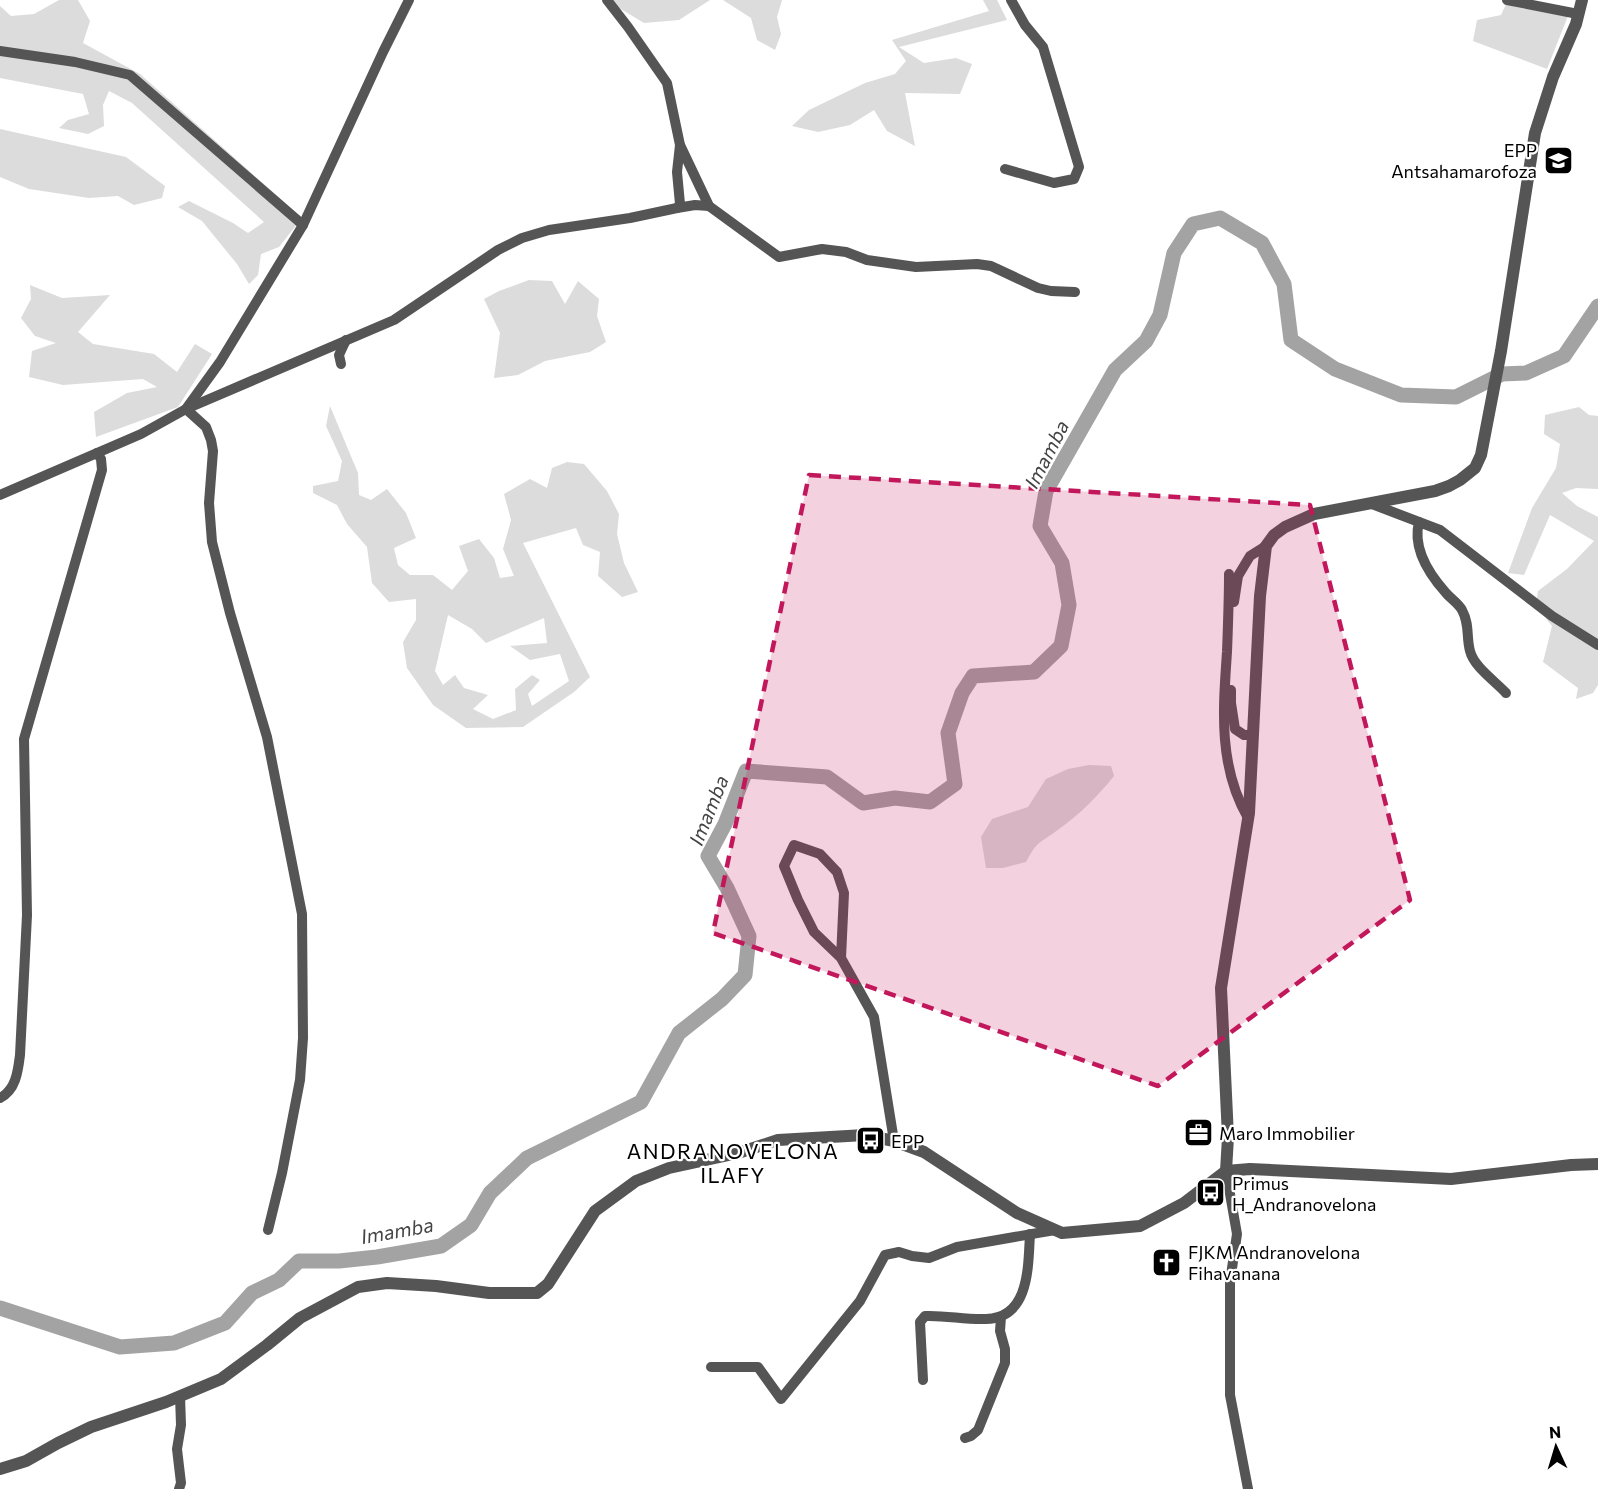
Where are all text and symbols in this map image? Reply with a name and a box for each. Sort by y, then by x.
place label: EPP Antsahamarofoza [1391,139,1537,182]
school or university icon: EPP Antsahamarofoza [1542,144,1574,176]
water label: Imamba [1019,416,1073,492]
water label: Imamba [683,772,733,848]
office icon: Maro Immobilier [1182,1117,1214,1149]
place label: Maro Immobilier [1219,1122,1355,1144]
bus stop icon: EPP [854,1125,886,1157]
place label: EPP [891,1130,924,1152]
district label: ANDRANOVELONA ILAFY [627,1138,839,1187]
place label: Primus H_Andranovelona [1232,1172,1377,1215]
bus stop icon: Primus H_Andranovelona [1195,1177,1227,1209]
water label: Imamba [359,1212,435,1248]
place label: FJKM Andranovelona Fihavanana [1188,1241,1360,1284]
church icon: FJKM Andranovelona Fihavanana [1151,1246,1183,1278]
north arrow [1526,1417,1586,1477]
text: N [1548,1422,1562,1441]

